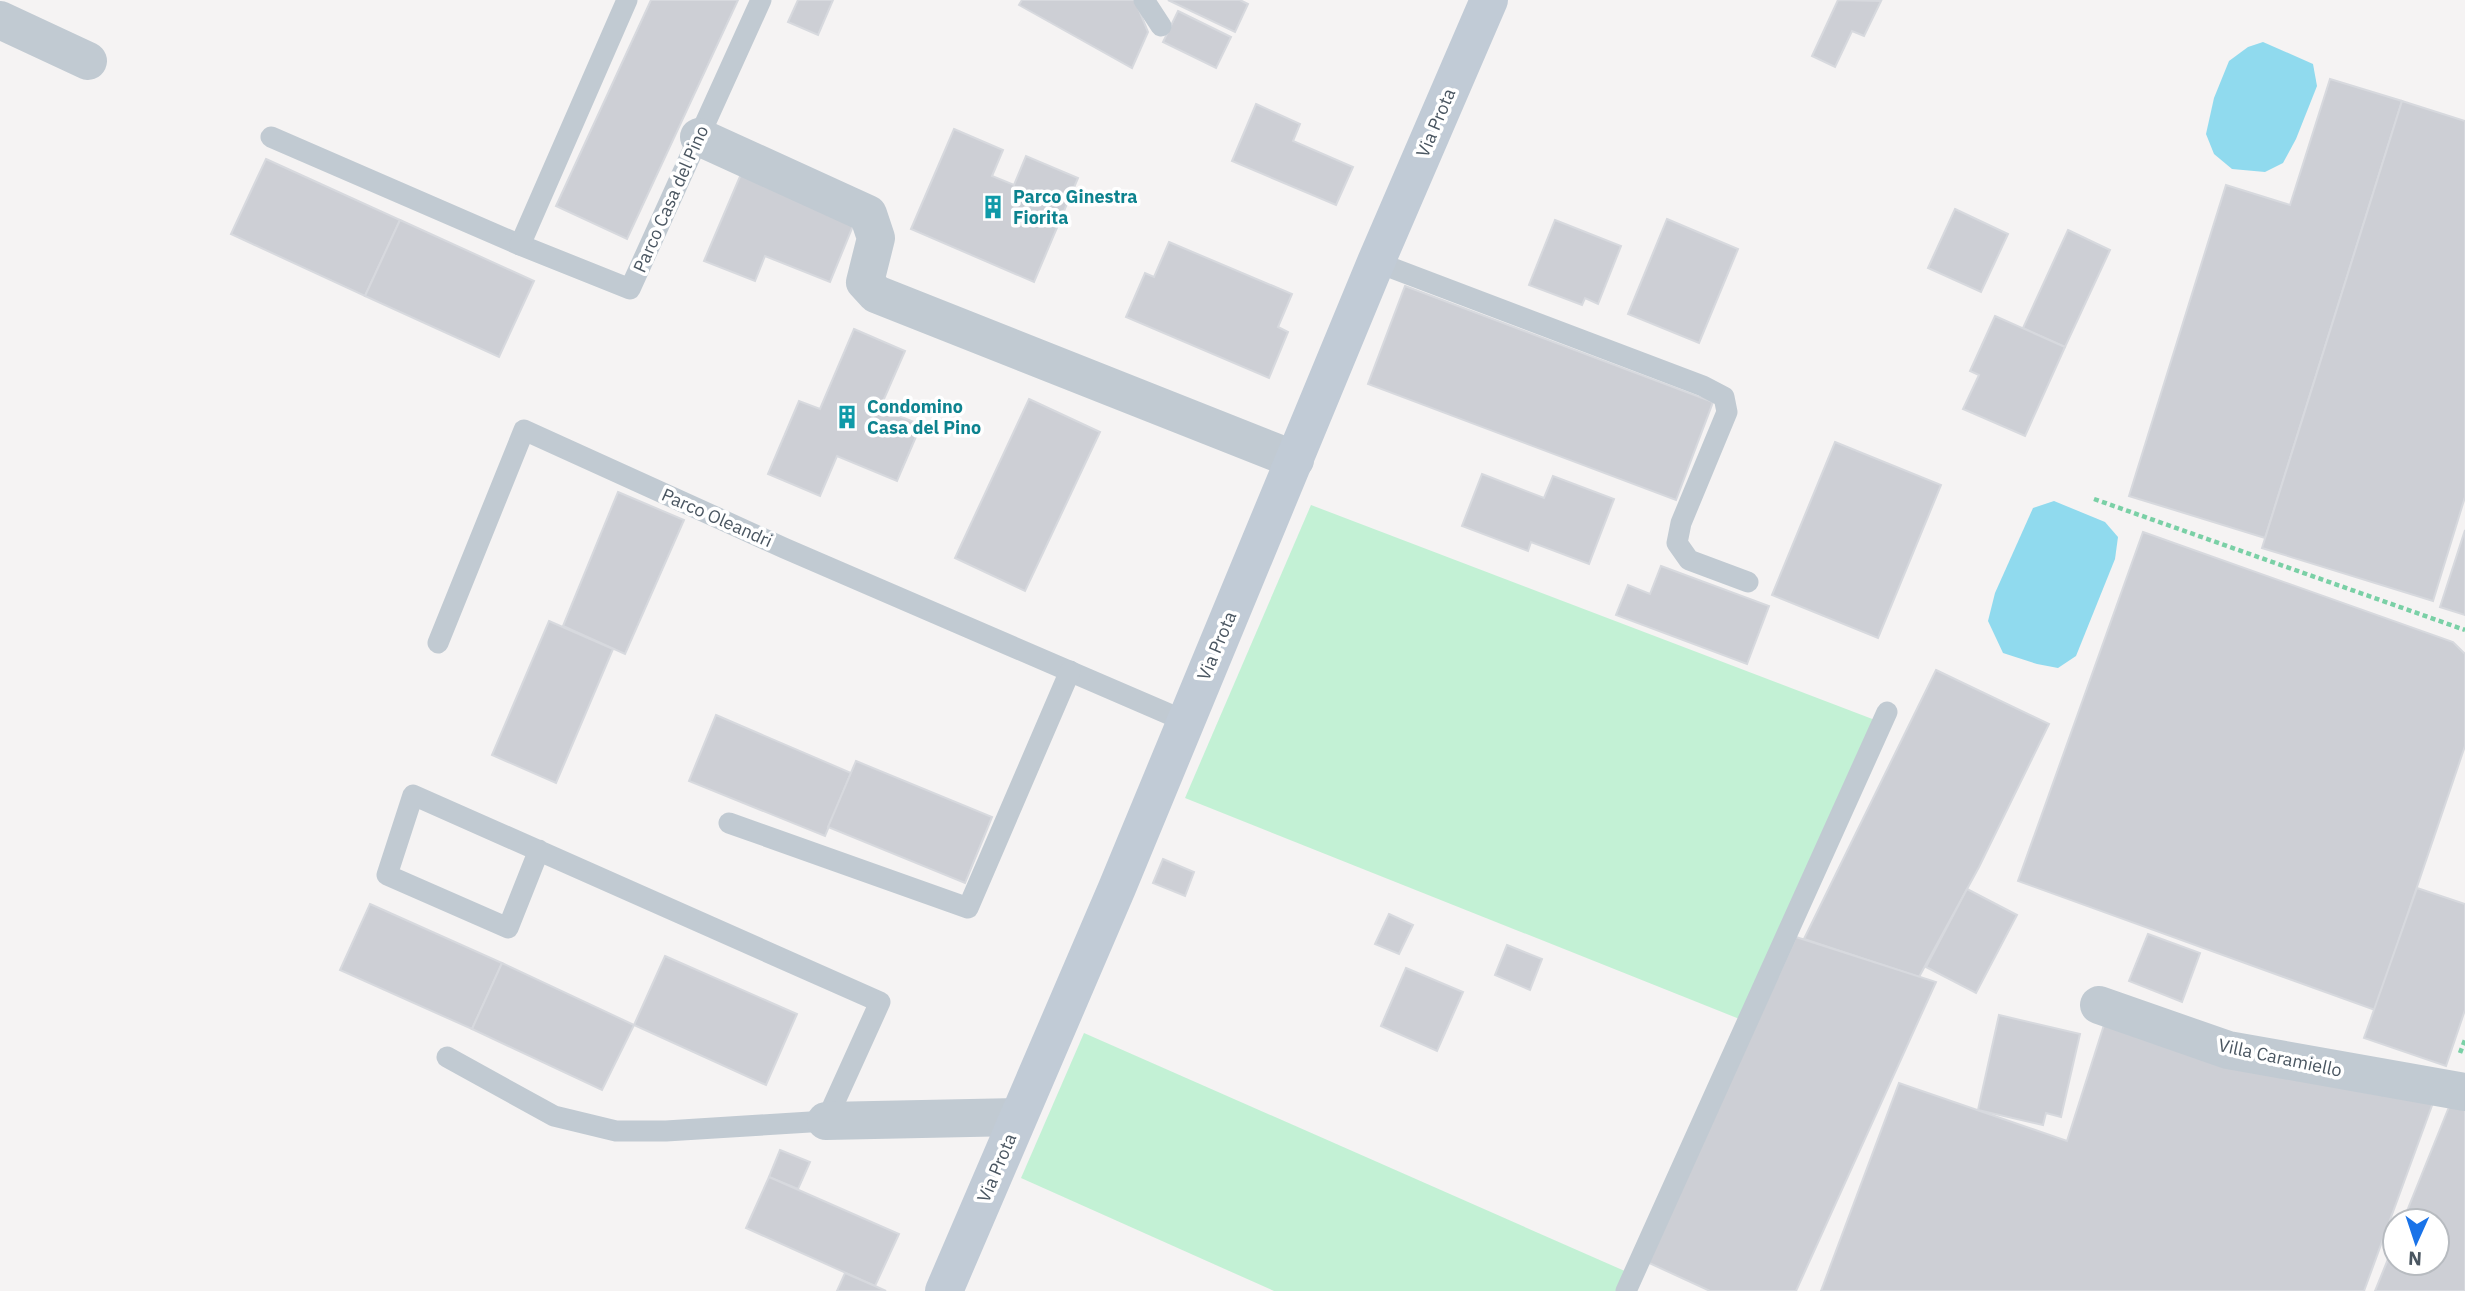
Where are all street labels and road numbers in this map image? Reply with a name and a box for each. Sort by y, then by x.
street label: Via Prota [1411,85,1460,161]
street label: Parco Casa del Pino [628,122,713,276]
street label: Parco Oleandri [658,483,776,552]
street label: Via Prota [1192,608,1241,684]
street label: Villa Caramiello [2216,1033,2344,1082]
street label: Via Prota [972,1130,1021,1206]

